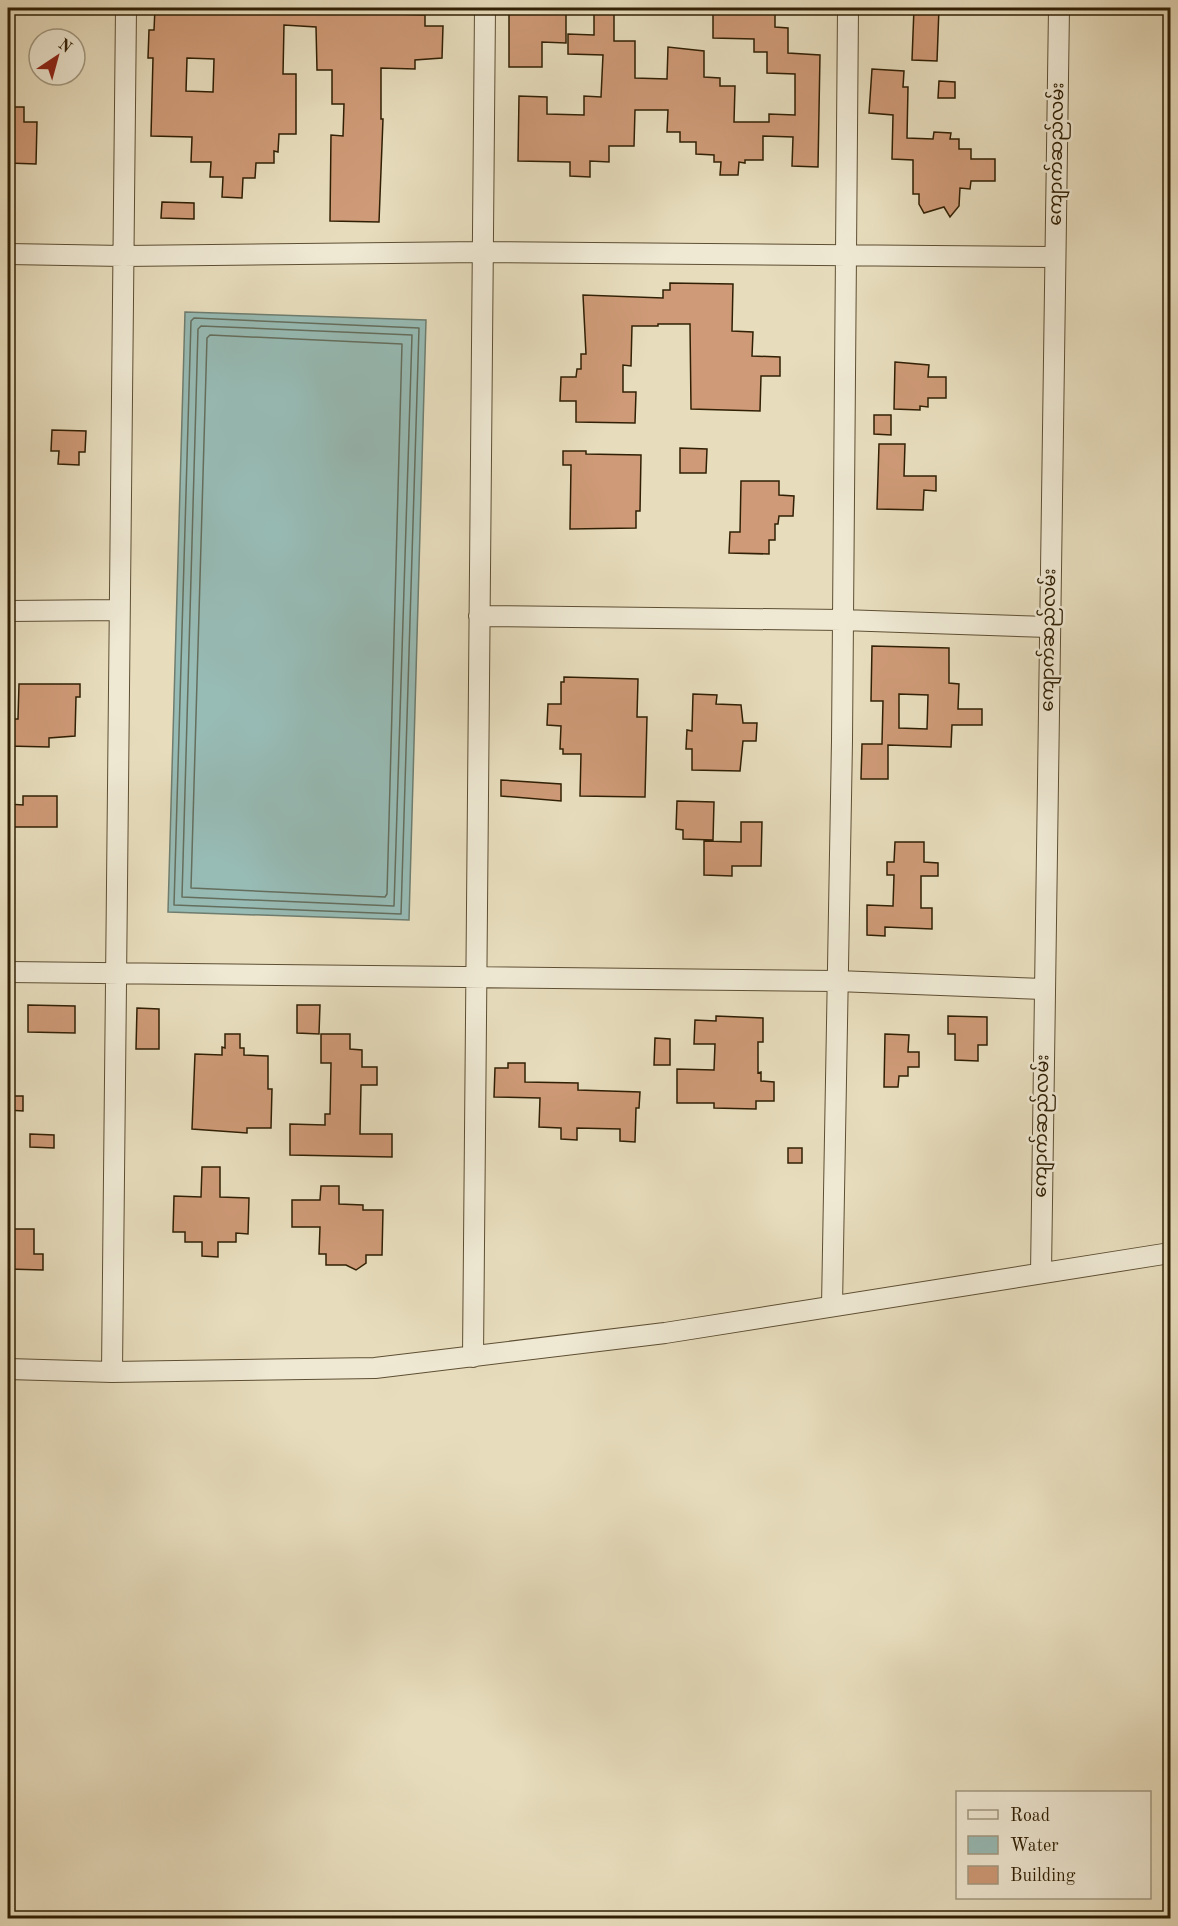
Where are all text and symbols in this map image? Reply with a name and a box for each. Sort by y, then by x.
north arrow [27,27,87,87]
text: N [55,36,75,57]
street label: ကျောက်ဆည်လမ်း [1042,82,1072,226]
street label: ကျောက်ဆည်လမ်း [1034,568,1064,712]
street label: ကျောက်ဆည်လမ်း [1027,1054,1057,1198]
legend [956,1791,1151,1899]
text: Road [1010,1807,1050,1825]
text: Water [1010,1837,1059,1855]
text: Building [1010,1867,1076,1885]

